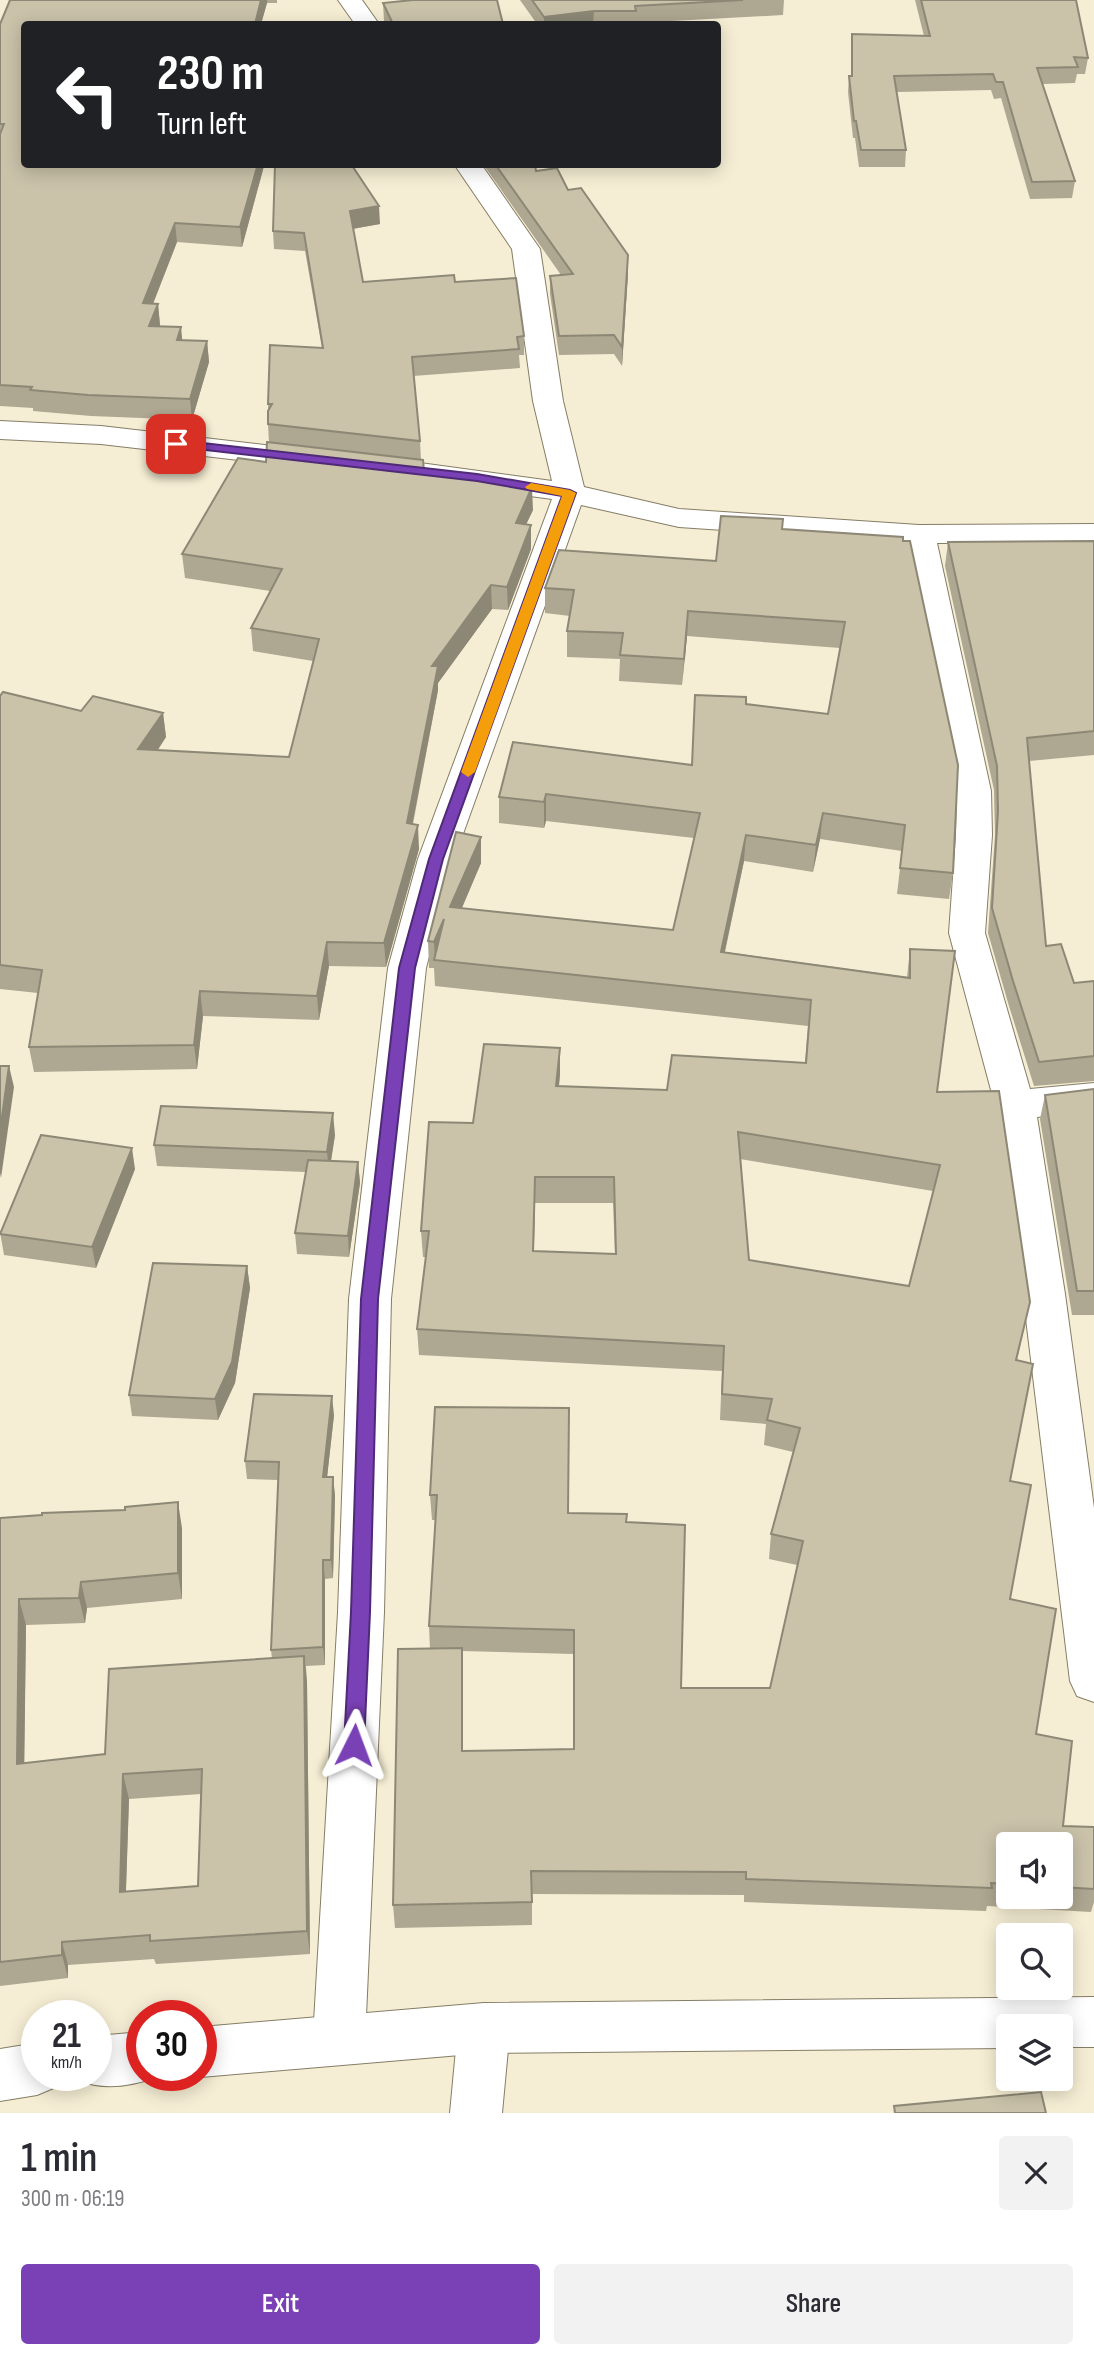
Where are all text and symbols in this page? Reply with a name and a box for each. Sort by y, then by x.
text: 230 m [157,45,264,104]
icon: left [42,49,133,140]
text: Turn left [157,105,247,144]
pin [146,414,206,474]
icon: arrive [157,425,195,463]
position arrow [317,1708,391,1782]
map controls [996,1832,1073,2091]
button: sound [996,1832,1073,1909]
button: search [996,1923,1073,2000]
speed limit sign: 30 [126,2000,217,2091]
button: layers [996,2014,1073,2091]
text: 21 [52,2015,81,2058]
text: km/h [51,2052,82,2073]
text: 1 min [21,2133,97,2184]
button: close [999,2136,1073,2210]
text: 300 m · 06:19 [21,2185,124,2213]
button: Exit [21,2264,540,2344]
button: Share [554,2264,1073,2344]

